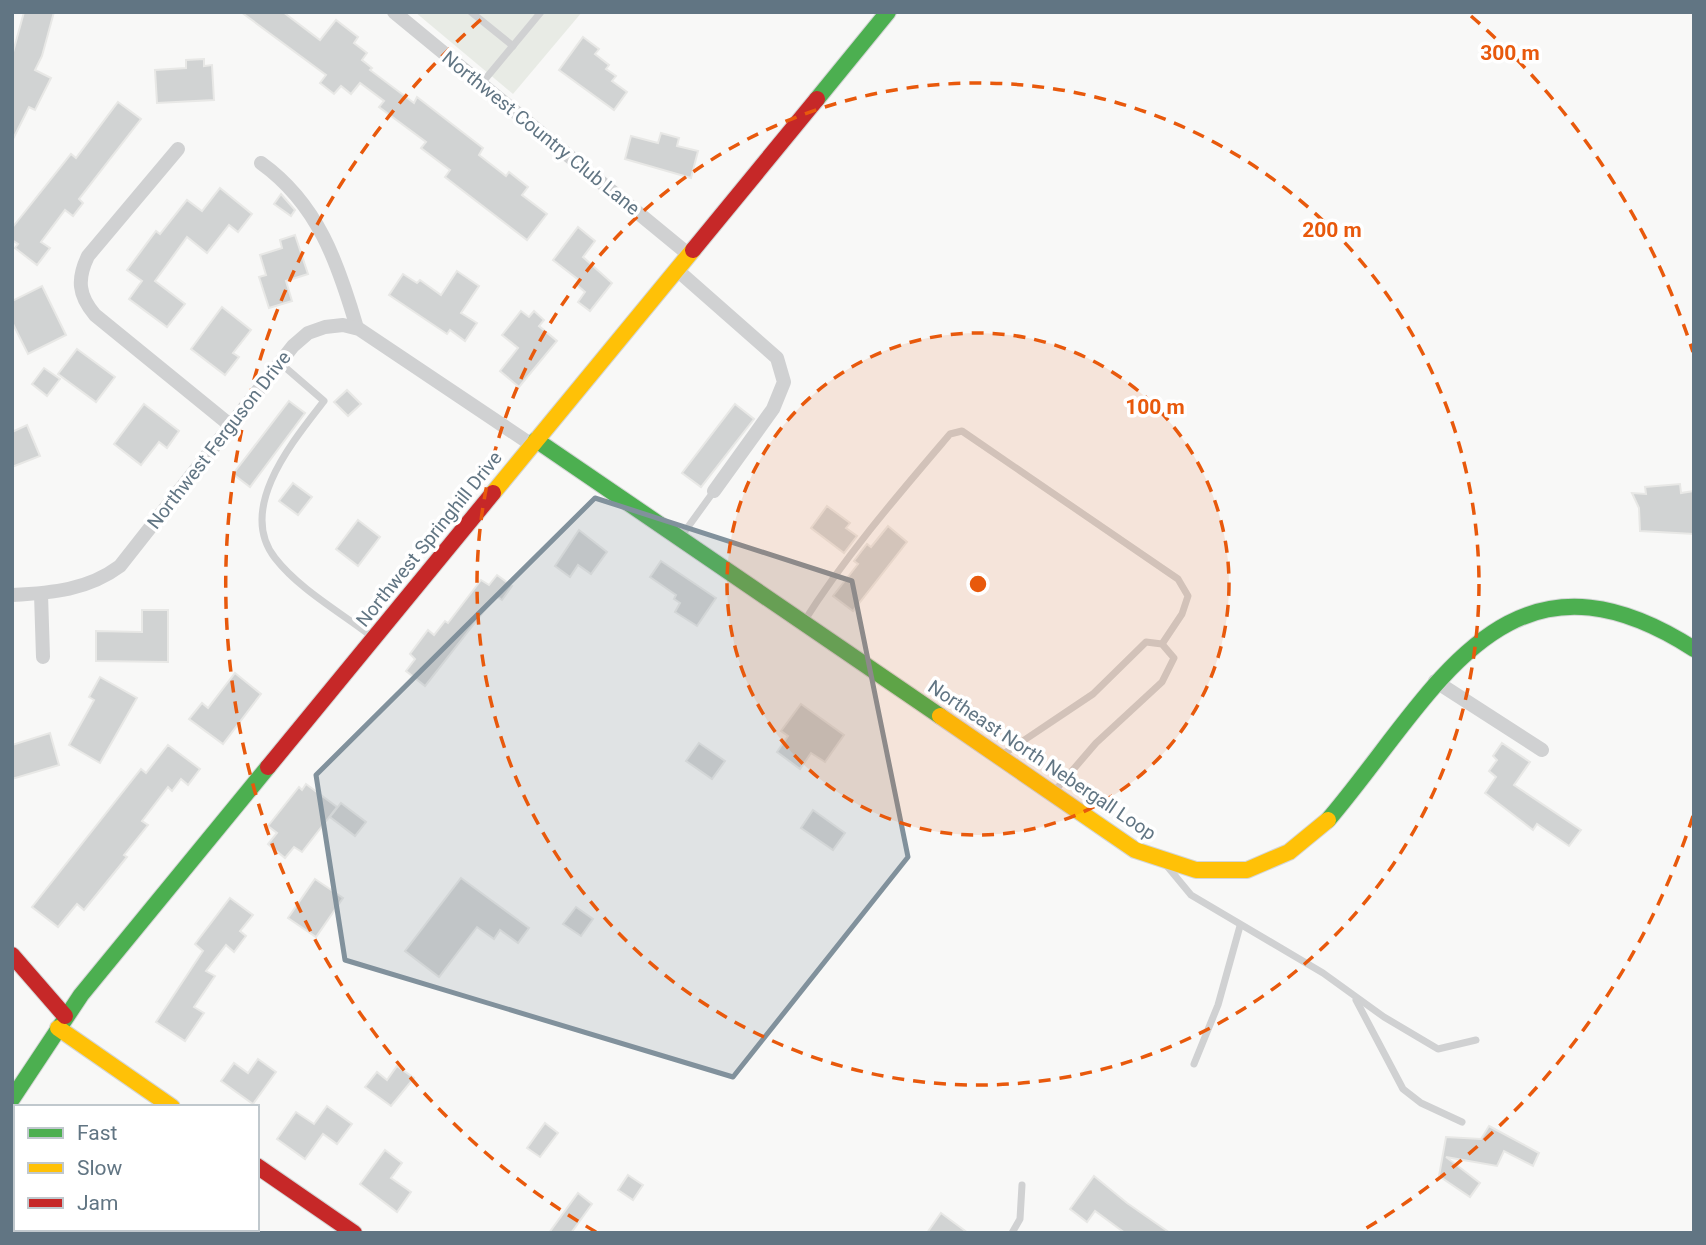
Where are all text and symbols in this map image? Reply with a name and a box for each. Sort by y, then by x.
text: 300 m [1480,41,1540,65]
street label: Northwest Country Club Lane [437,46,645,220]
text: 200 m [1302,218,1362,242]
street label: Northwest Ferguson Drive [142,346,296,534]
text: 100 m [1125,395,1185,419]
street label: Northwest Springhill Drive [351,447,507,631]
centre of rings [966,572,990,596]
street label: Northeast North Nebergall Loop [924,675,1160,845]
legend [14,1105,259,1231]
text: Fast [77,1121,118,1145]
text: Slow [77,1156,123,1180]
text: Jam [77,1191,118,1215]

